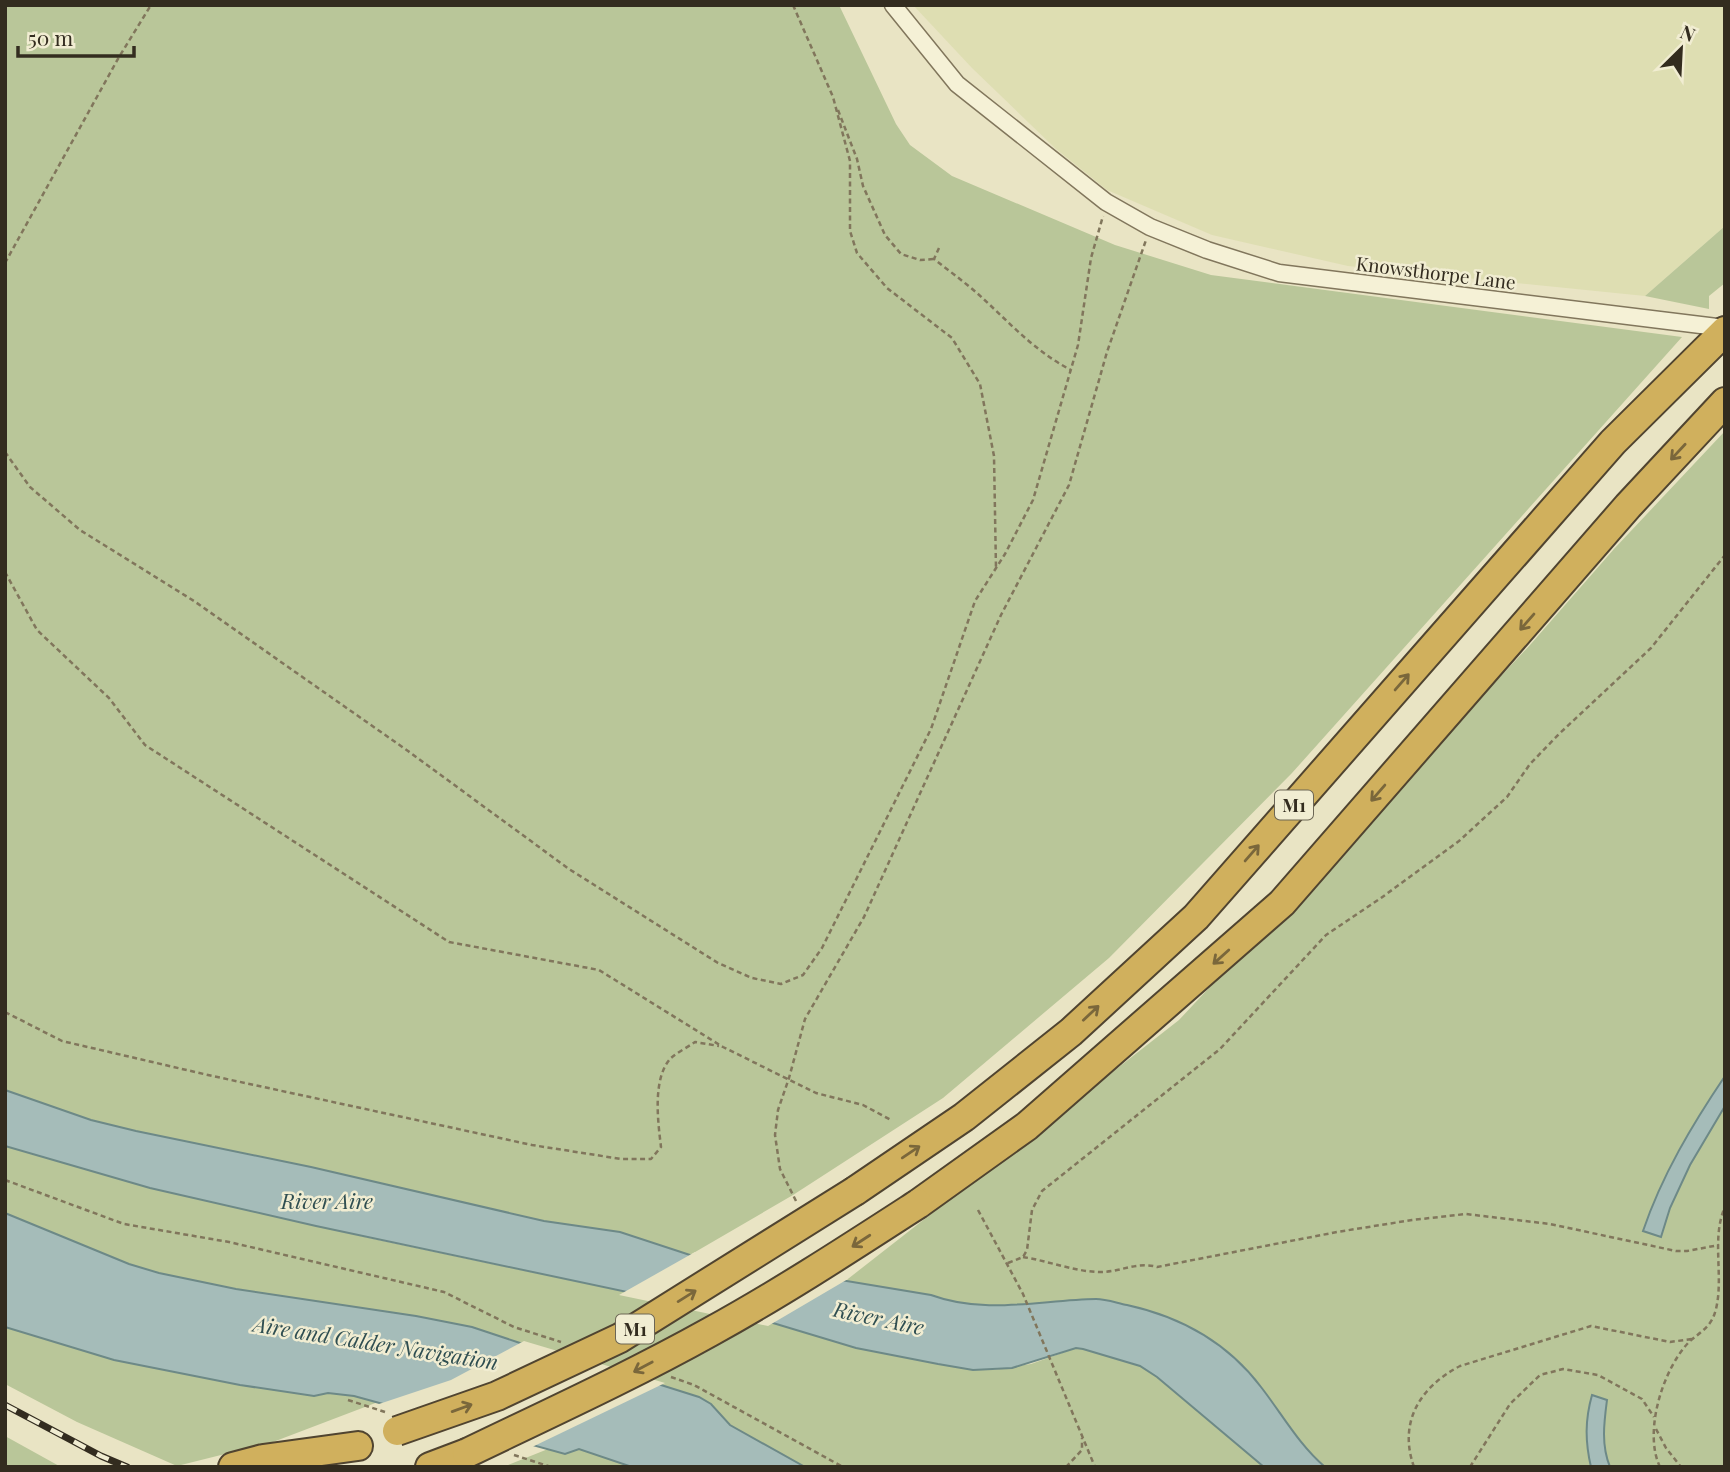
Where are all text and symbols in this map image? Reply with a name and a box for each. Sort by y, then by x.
scale bar [18,14,133,58]
north arrow [1646,14,1716,84]
text: N [1677,18,1700,47]
text: 50 m [28,23,74,51]
street label: Knowsthorpe Lane [1355,249,1517,295]
one-way arrow [1670,443,1687,460]
one-way arrow [1519,612,1535,630]
one-way arrow [1394,673,1410,691]
one-way arrow [1370,784,1386,802]
road number: M1 [1275,790,1313,820]
one-way arrow [1244,844,1260,862]
one-way arrow [1212,949,1230,965]
one-way arrow [1082,1005,1099,1022]
one-way arrow [901,1145,920,1160]
water label: River Aire [280,1186,373,1214]
one-way arrow [852,1234,871,1248]
one-way arrow [676,1289,696,1303]
water label: River Aire [830,1294,927,1340]
water label: Aire and Calder Navigation [250,1309,500,1375]
road number: M1 [616,1314,654,1344]
one-way arrow [633,1361,654,1375]
one-way arrow [450,1401,472,1414]

